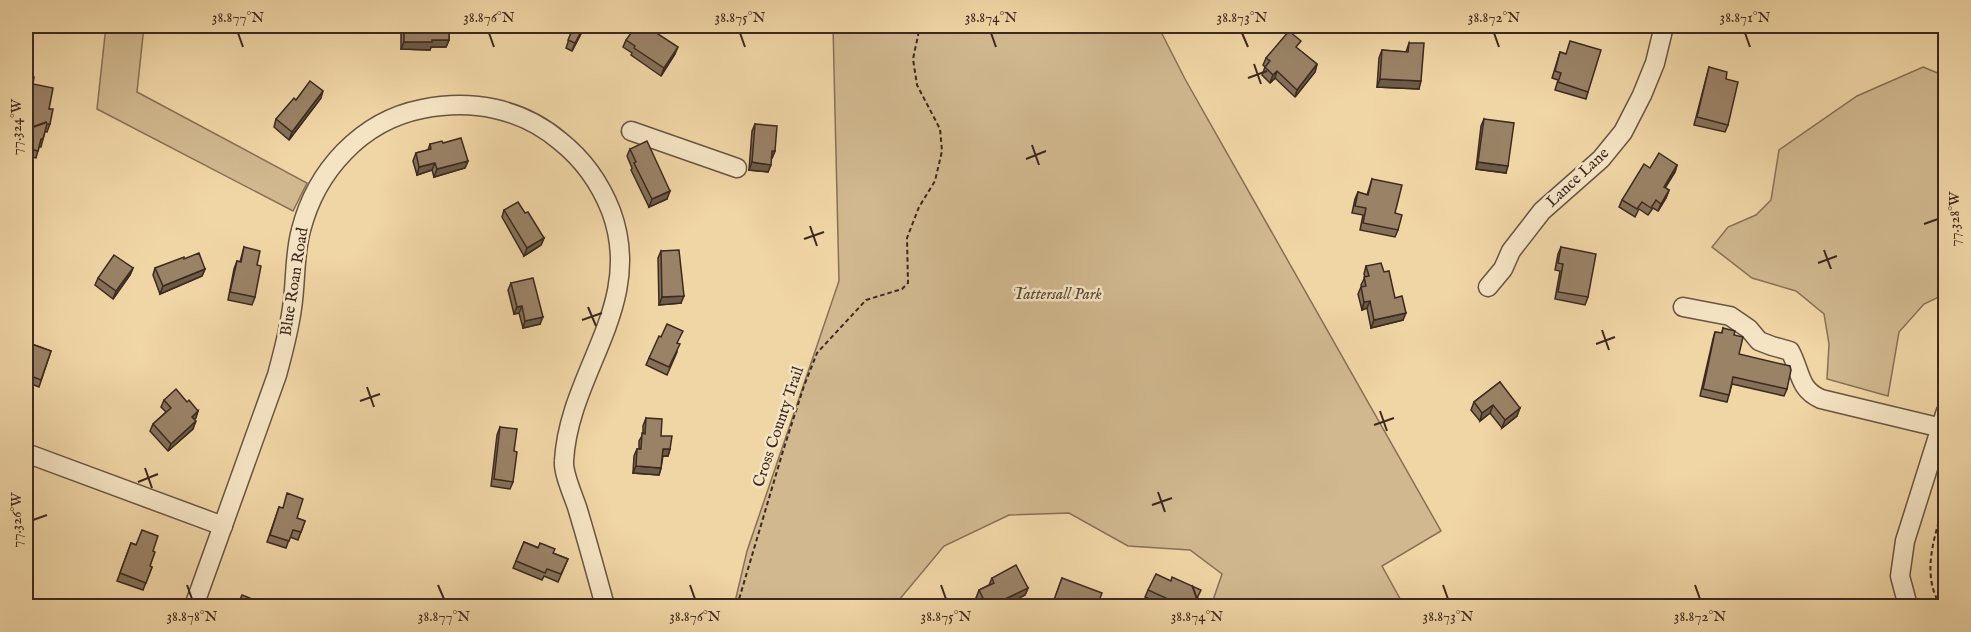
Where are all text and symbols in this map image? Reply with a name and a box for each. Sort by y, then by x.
text: 38.877°N [212,8,264,27]
text: 38.876°N [463,8,515,27]
text: 38.875°N [715,8,765,27]
text: 38.874°N [965,8,1017,27]
text: 38.873°N [1217,8,1267,27]
text: 38.872°N [1468,8,1520,27]
text: 38.871°N [1720,8,1770,27]
text: 77.324°W [7,98,26,155]
street label: Lance Lane [1542,144,1614,212]
text: 77.328°W [1945,191,1964,246]
street label: Blue Roan Road [277,226,314,338]
park label: Tattersall Park [1012,285,1102,305]
street label: Cross County Trail [749,364,809,490]
text: 77.326°W [7,492,26,548]
text: 38.878°N [166,607,218,626]
text: 38.877°N [418,607,470,626]
text: 38.876°N [669,607,721,626]
text: 38.875°N [921,607,971,626]
text: 38.874°N [1171,607,1223,626]
text: 38.873°N [1423,607,1473,626]
text: 38.872°N [1674,607,1726,626]

